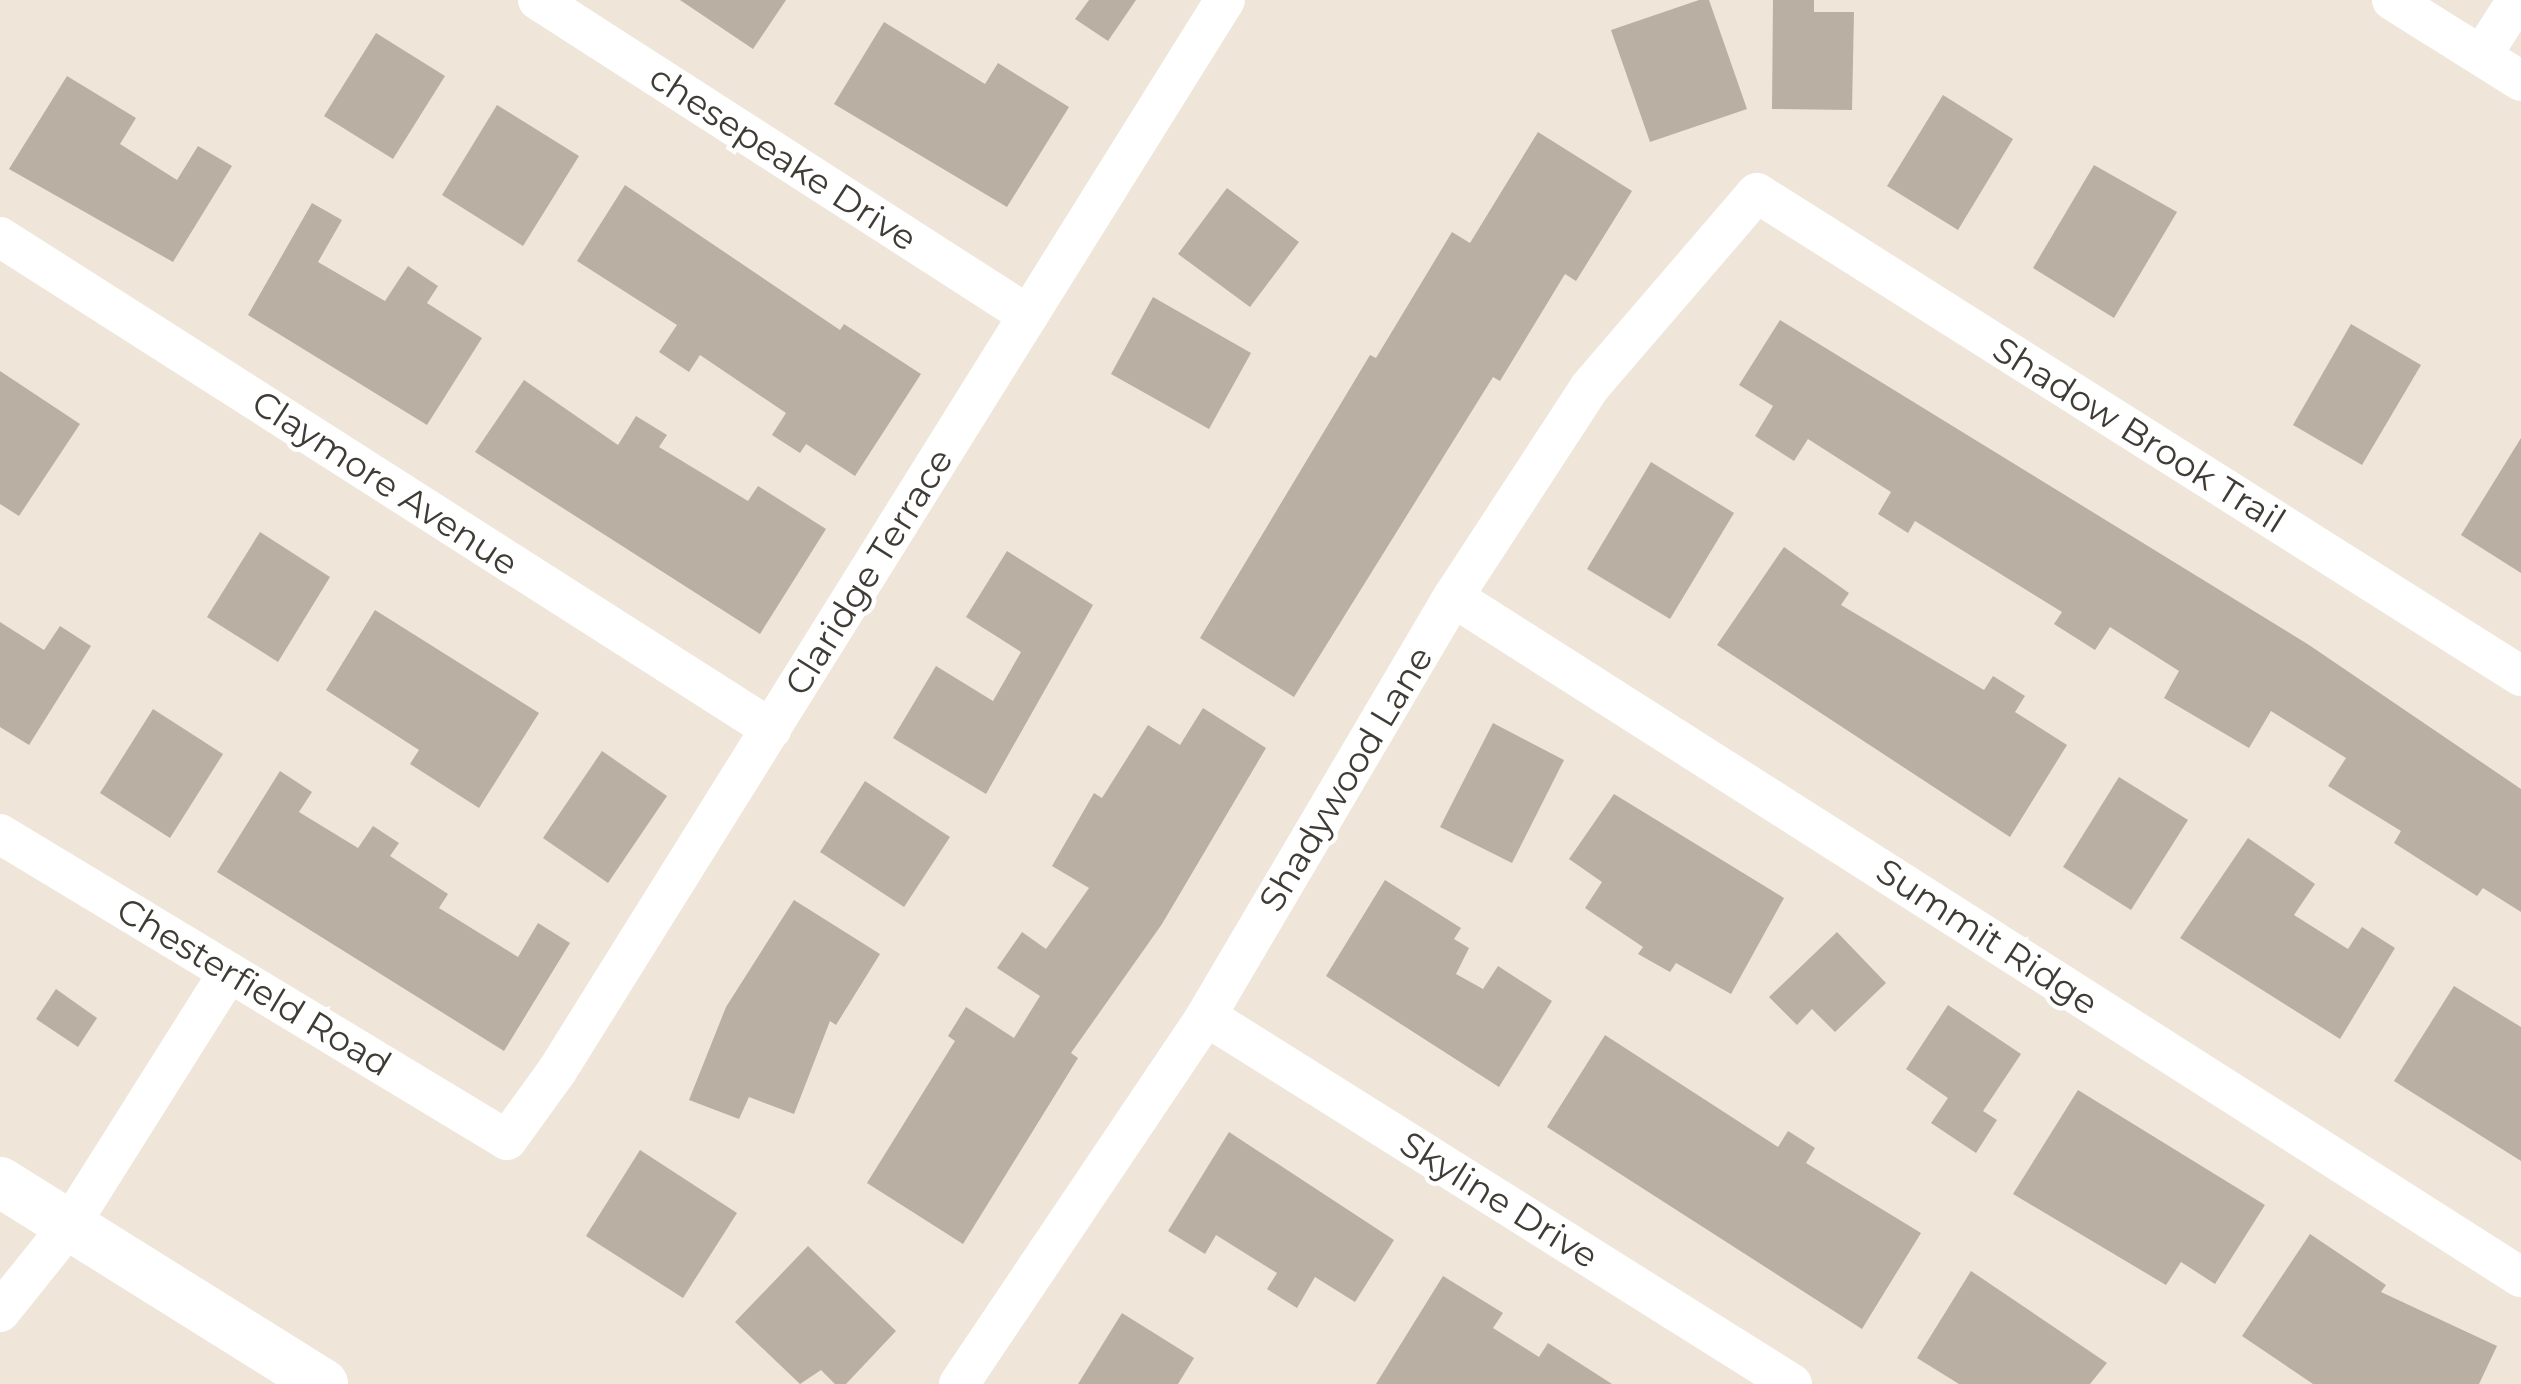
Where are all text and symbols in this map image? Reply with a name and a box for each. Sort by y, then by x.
street label: chesepeake Drive [642,56,924,260]
street label: Shadow Brook Trail [1985,328,2293,542]
street label: Claymore Avenue [244,381,526,585]
street label: Claridge Terrace [776,441,962,703]
street label: Shadywood Lane [1250,639,1442,919]
street label: Summit Ridge [1868,850,2106,1024]
street label: Chesterfield Road [109,889,399,1085]
street label: Skyline Drive [1392,1123,1606,1277]

